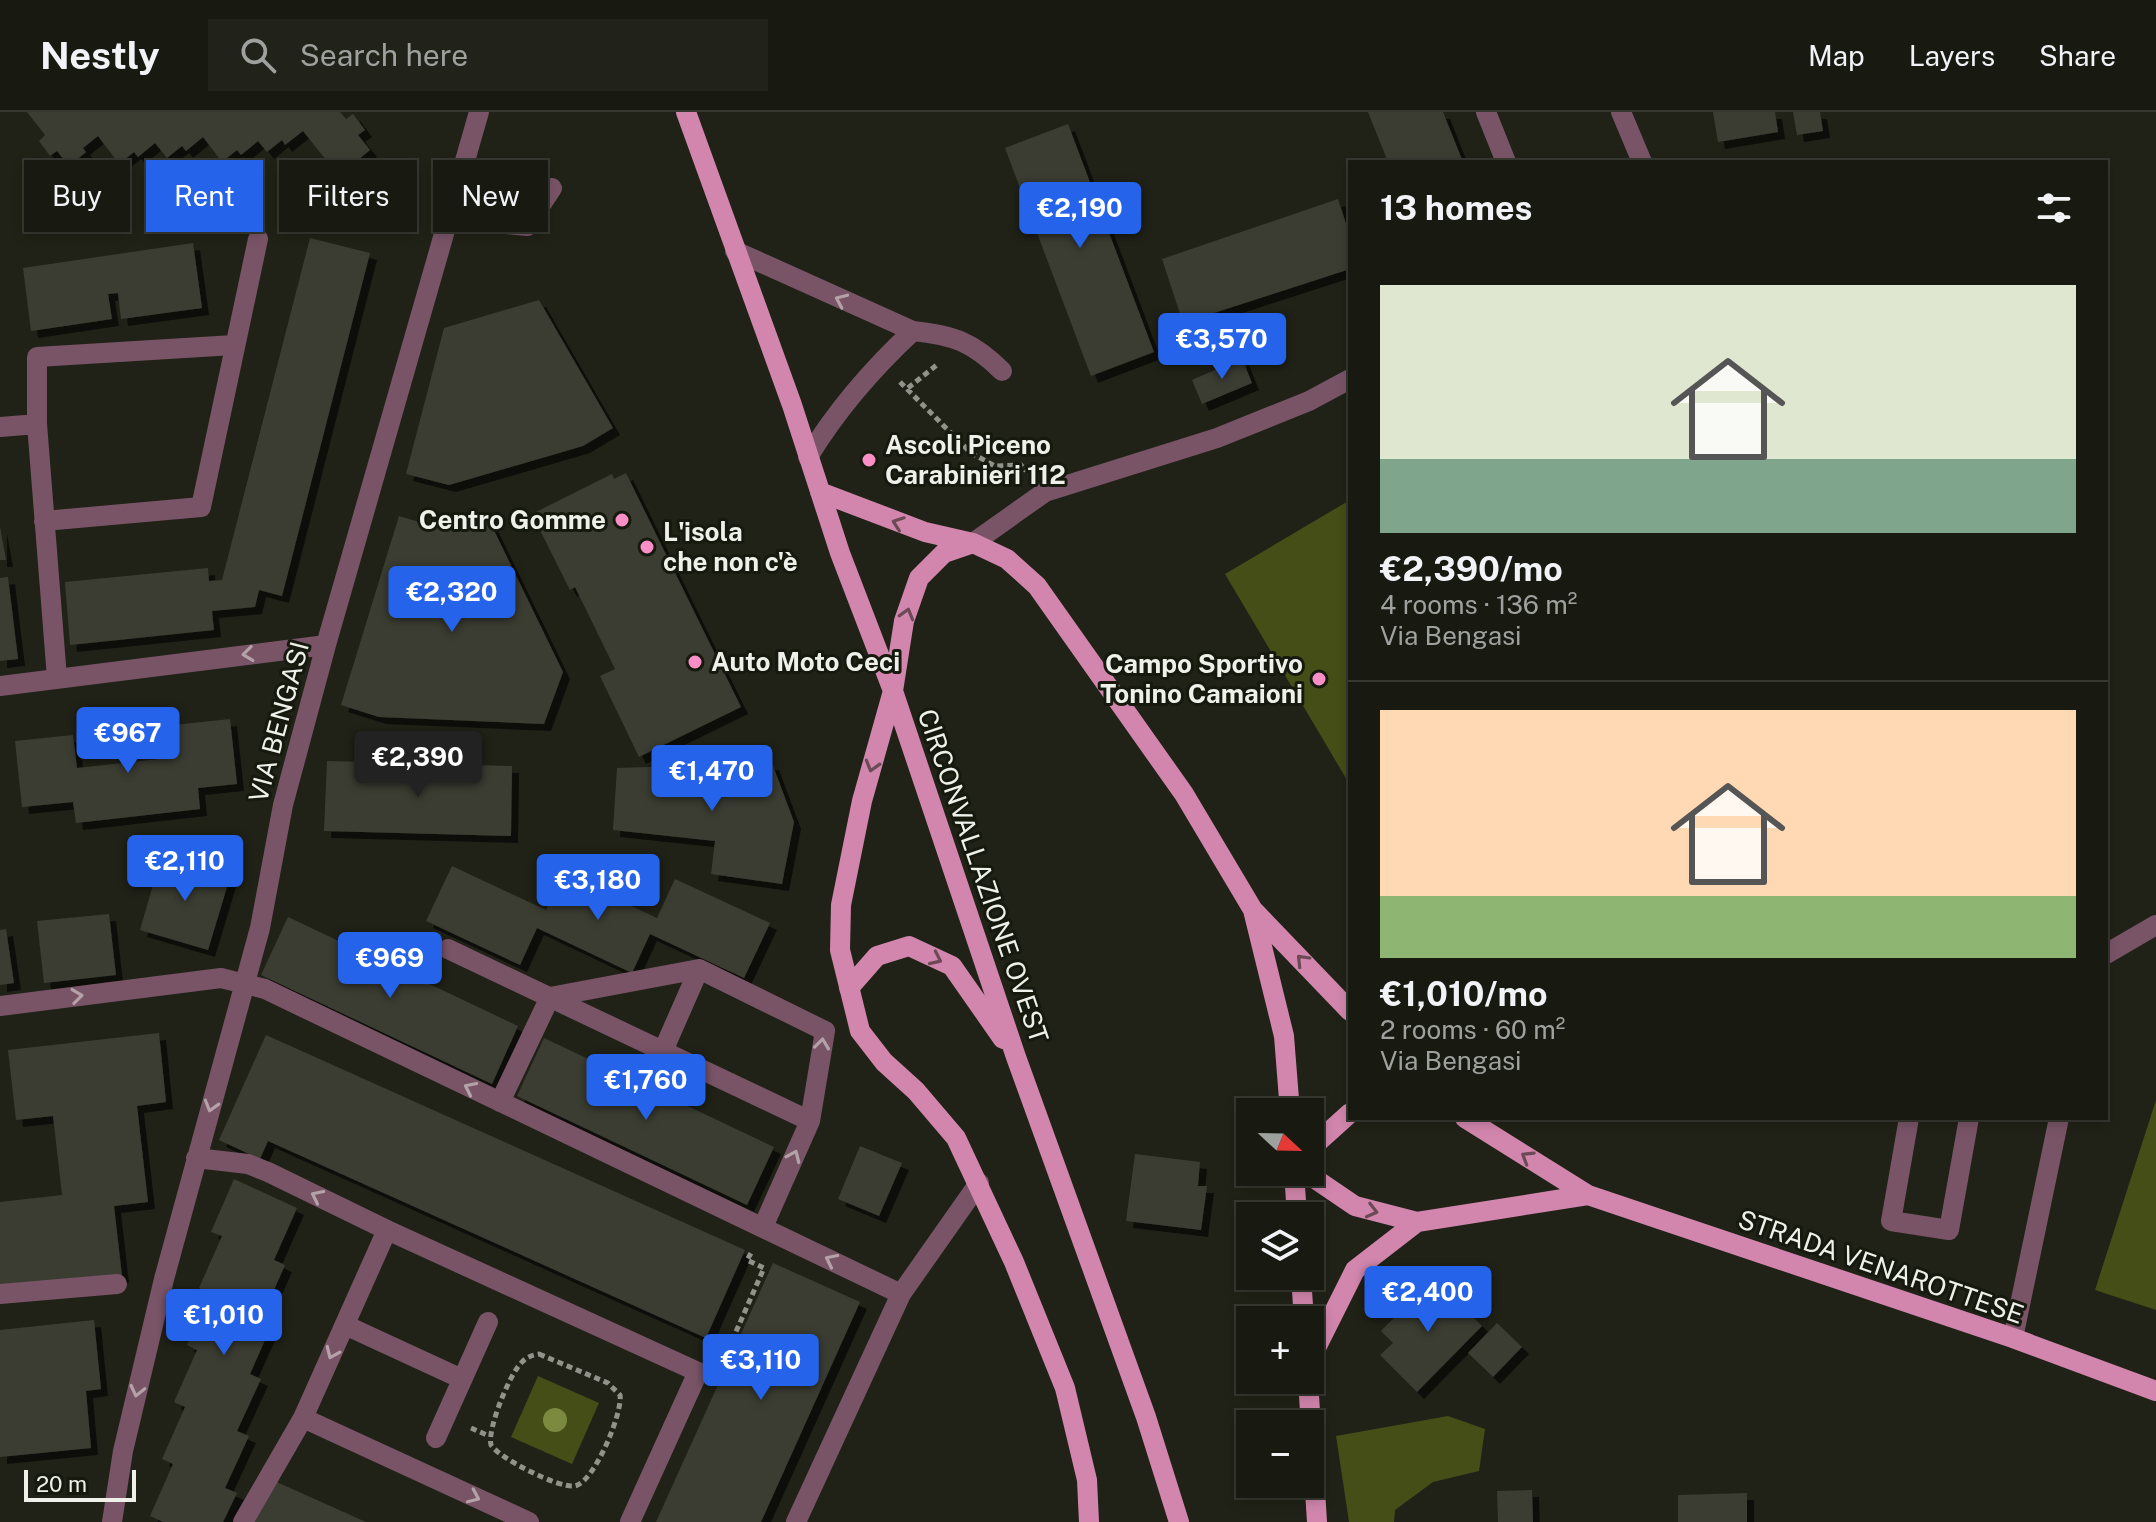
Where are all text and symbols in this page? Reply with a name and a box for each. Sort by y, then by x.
search box [208,19,768,91]
text: Nestly [40,33,160,78]
icon: search [236,33,280,77]
text: Search here [300,37,468,73]
text: Map [1808,39,1865,72]
text: Layers [1909,39,1995,72]
text: Share [2039,39,2116,72]
chip: Buy [24,160,130,232]
chip: Rent [146,160,263,232]
chip: Filters [279,160,417,232]
chip: New [433,160,548,232]
pin: €2,190 [1015,182,1145,250]
icon: filters [2032,186,2076,230]
text: 13 homes [1380,188,1532,228]
text: €2,190 [1037,192,1123,223]
one-way arrow [835,294,850,310]
pin: €3,570 [1157,313,1287,381]
text: €3,570 [1176,323,1268,354]
icon: home [1656,337,1800,481]
place label: Ascoli Piceno Carabinieri 112 [885,429,1066,490]
marker: Ascoli Piceno Carabinieri 112 [860,451,878,469]
place label: Centro Gomme [419,504,606,535]
marker: Centro Gomme [613,511,631,529]
place label: L'isola che non c'è [663,516,798,577]
one-way arrow [892,516,906,532]
marker: L'isola che non c'è [638,538,656,556]
text: €2,390/mo [1380,549,1563,589]
pin: €2,320 [387,566,517,634]
text: €2,320 [406,576,498,607]
text: 4 rooms · 136 m² [1380,589,1577,620]
one-way arrow [898,608,914,622]
text: Via Bengasi [1380,620,1522,651]
street label: VIA BENGASI [242,638,315,806]
one-way arrow [241,646,254,663]
place label: Auto Moto Ceci [711,646,900,677]
place label: Campo Sportivo Tonino Camaioni [1100,648,1303,709]
marker: Auto Moto Ceci [686,653,704,671]
marker: Campo Sportivo Tonino Camaioni [1310,670,1328,688]
street label: CIRCONVALLAZIONE OVEST [912,705,1055,1047]
pin: €967 [81,707,175,775]
text: €967 [94,717,162,748]
pin: €2,390 [353,731,483,799]
text: €2,390 [372,741,464,772]
pin: €1,470 [647,745,777,813]
text: €1,470 [669,755,755,786]
one-way arrow [865,759,881,773]
icon: home [1656,762,1800,906]
pin: €2,110 [120,835,250,903]
text: €2,110 [145,845,225,876]
pin: €3,180 [533,854,663,922]
text: €3,180 [555,864,641,895]
pin: €969 [343,932,437,1000]
text: €969 [356,942,424,973]
one-way arrow [928,949,942,965]
one-way arrow [1296,955,1311,969]
text: €1,010/mo [1380,974,1547,1014]
one-way arrow [70,988,84,1005]
text: 2 rooms · 60 m² [1380,1014,1565,1045]
one-way arrow [813,1037,830,1050]
text: Via Bengasi [1380,1045,1522,1076]
pin: €1,760 [581,1054,711,1122]
text: €1,760 [604,1064,688,1095]
one-way arrow [464,1082,478,1098]
north arrow [1236,1098,1324,1186]
map controls [1236,1098,1324,1498]
one-way arrow [204,1099,220,1113]
one-way arrow [785,1150,801,1164]
one-way arrow [1521,1151,1536,1166]
one-way arrow [310,1190,325,1206]
one-way arrow [1364,1201,1378,1218]
button: layers [1236,1202,1324,1290]
street label: STRADA VENAROTTESE [1734,1203,2028,1330]
one-way arrow [824,1254,839,1270]
pin: €2,400 [1363,1266,1493,1334]
text: €2,400 [1382,1276,1474,1307]
pin: €1,010 [159,1289,289,1357]
text: €1,010 [184,1299,264,1330]
button: + [1236,1306,1324,1394]
pin: €3,110 [696,1334,826,1402]
one-way arrow [326,1344,342,1359]
text: €3,110 [721,1344,801,1375]
one-way arrow [129,1384,146,1398]
button: − [1236,1410,1324,1498]
scale bar [24,1466,136,1502]
text: 20 m [36,1471,87,1497]
one-way arrow [465,1487,480,1503]

